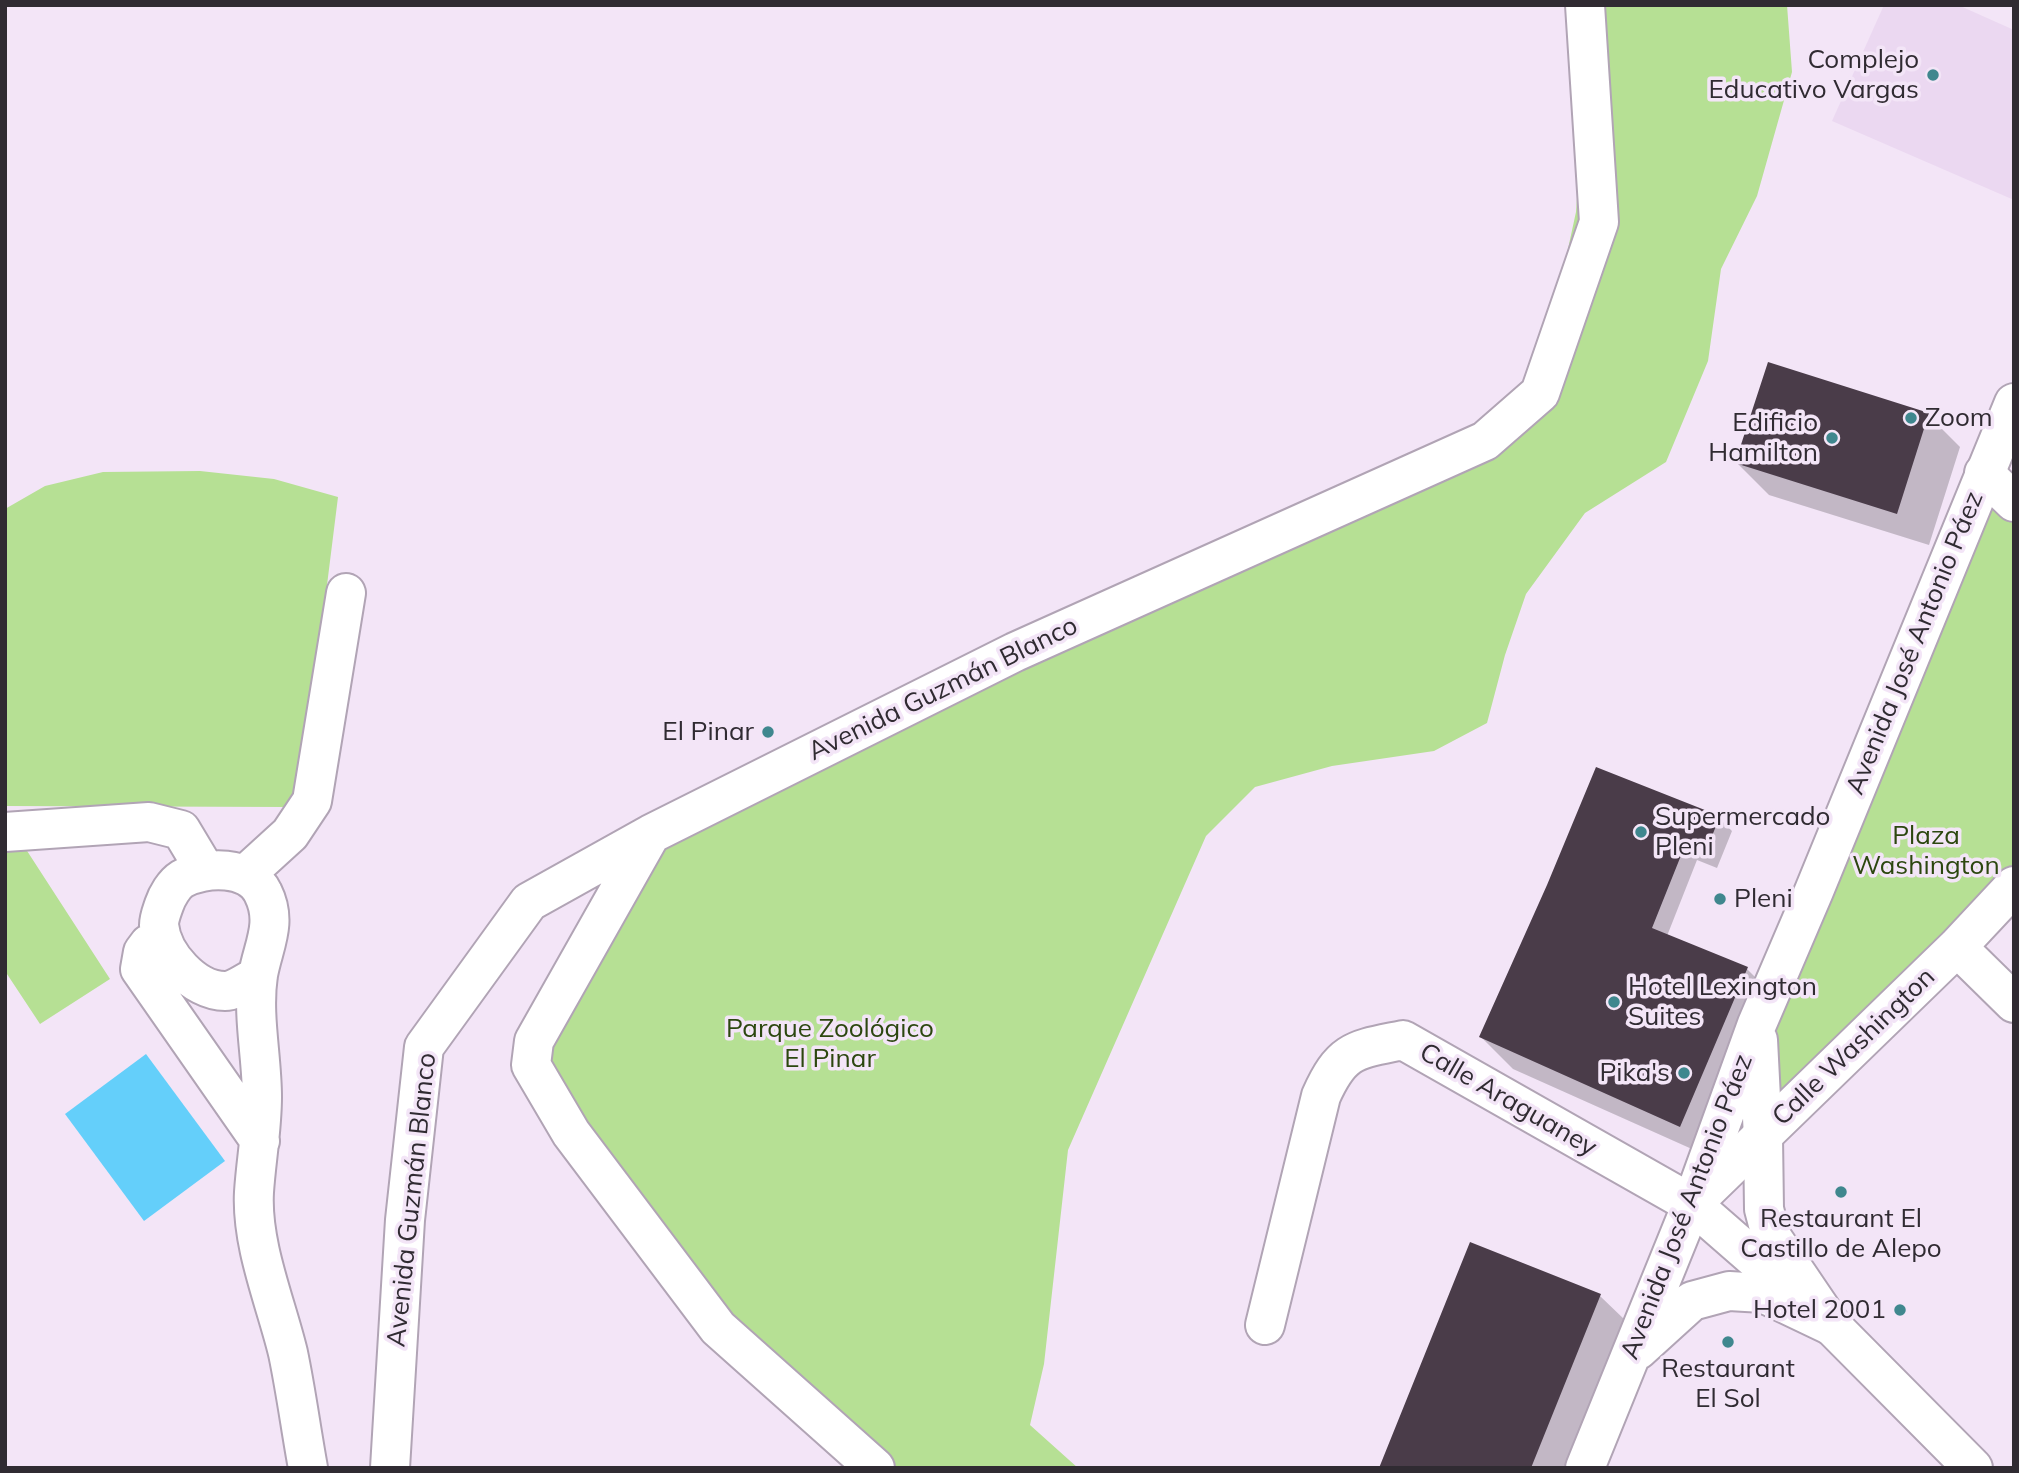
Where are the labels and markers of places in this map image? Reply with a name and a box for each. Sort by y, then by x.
place label: Complejo Educativo Vargas [1709,44,1919,106]
marker: Complejo Educativo Vargas [1925,67,1941,83]
place label: Zoom [1925,402,1993,434]
place label: Edificio Hamilton [1708,407,1818,468]
marker: Zoom [1903,410,1919,426]
marker: Edificio Hamilton [1824,430,1840,446]
place label: El Pinar [662,716,754,748]
marker: El Pinar [760,724,776,740]
place label: Supermercado Pleni [1655,801,1830,862]
marker: Supermercado Pleni [1633,824,1649,840]
place label: Pleni [1734,883,1793,915]
marker: Pleni [1712,891,1728,907]
place label: Hotel Lexington Suites [1628,971,1817,1032]
marker: Hotel Lexington Suites [1606,994,1622,1010]
place label: Pika's [1599,1057,1670,1089]
marker: Pika's [1676,1065,1692,1081]
marker: Restaurant El Castillo de Alepo [1833,1184,1849,1200]
place label: Restaurant El Castillo de Alepo [1740,1203,1942,1264]
place label: Hotel 2001 [1753,1294,1886,1326]
marker: Hotel 2001 [1892,1302,1908,1318]
marker: Restaurant El Sol [1720,1334,1736,1350]
place label: Restaurant El Sol [1661,1353,1795,1414]

